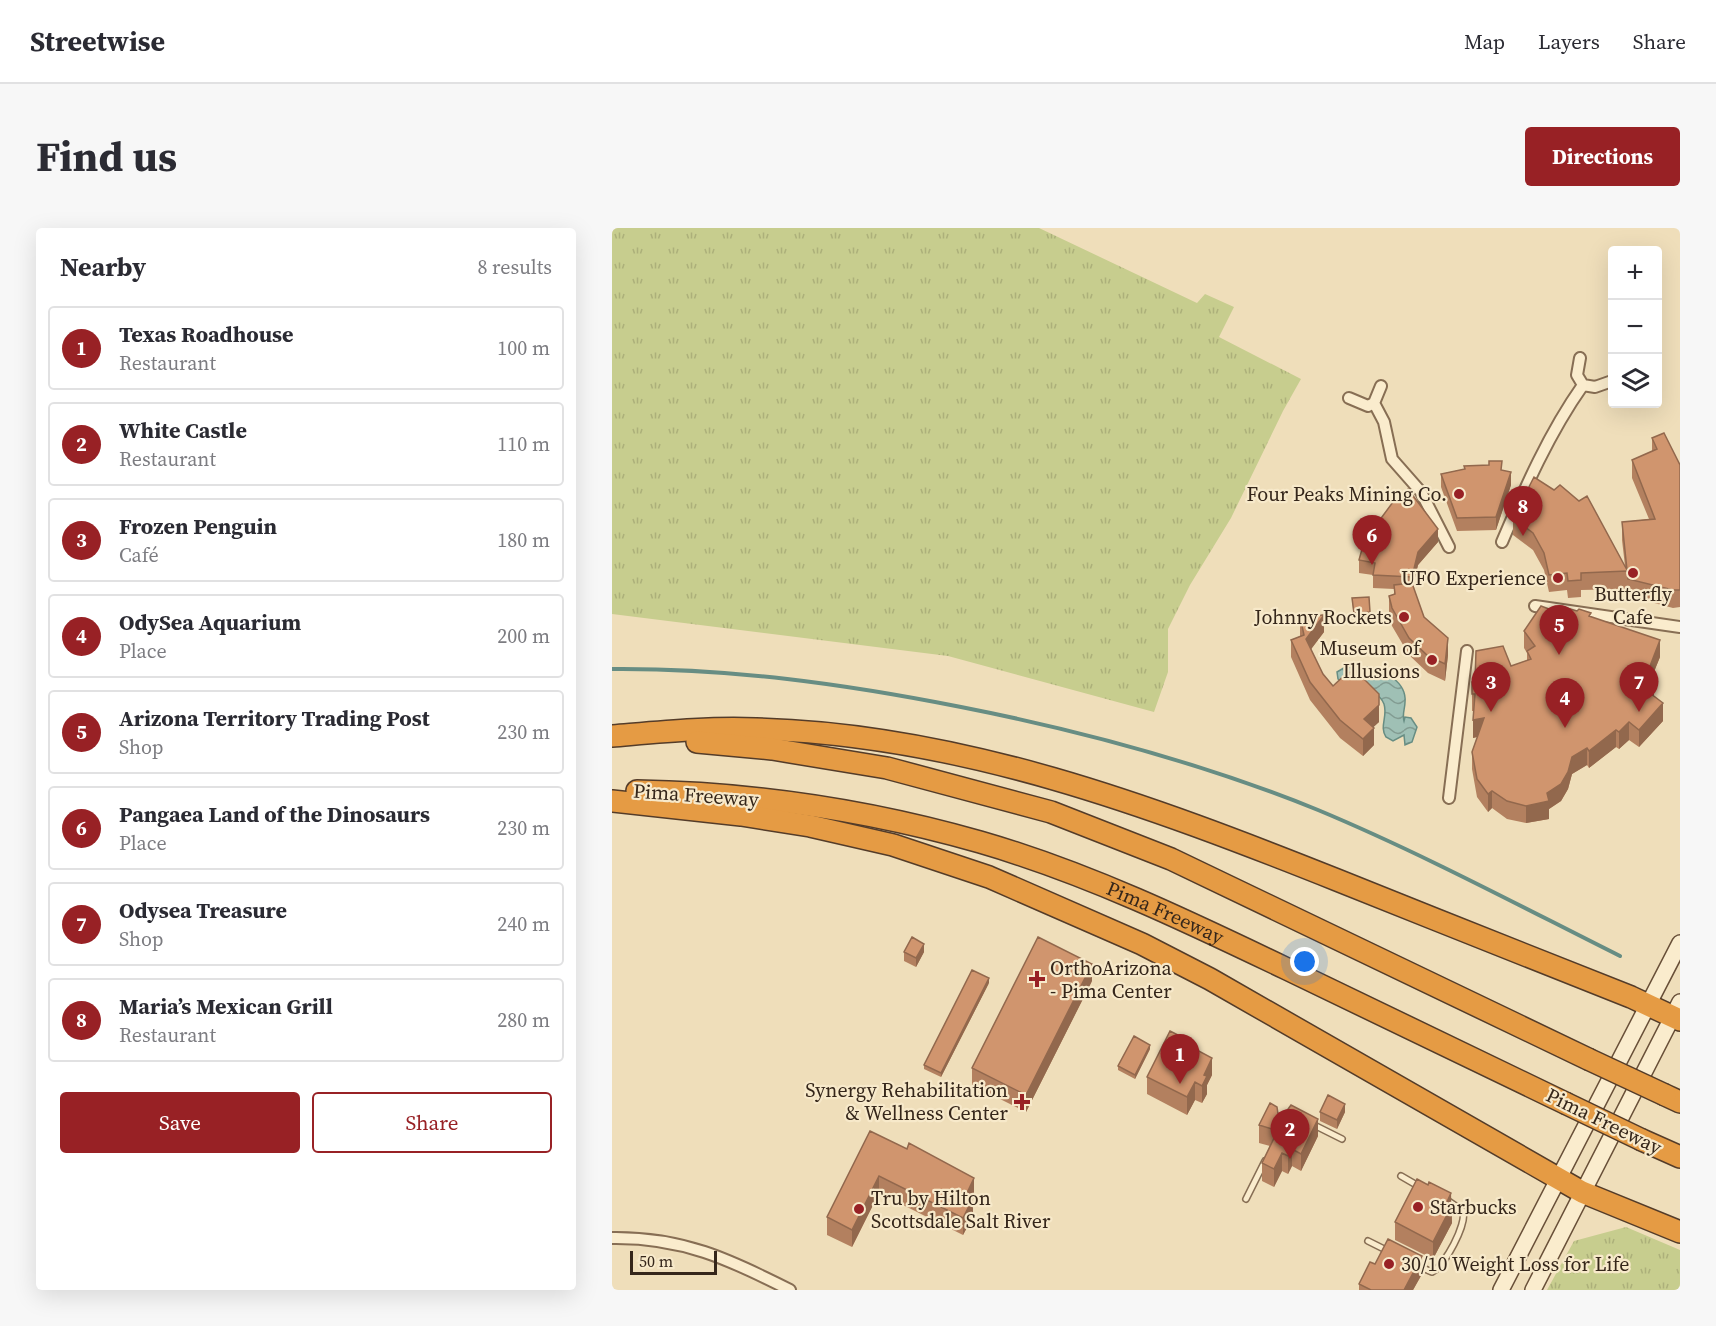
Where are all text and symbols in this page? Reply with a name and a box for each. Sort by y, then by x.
text: Streetwise [30,22,165,60]
text: Map [1464,27,1505,56]
text: Layers [1538,27,1600,56]
text: Share [1633,27,1686,56]
text: Find us [36,127,177,185]
button: Directions [1525,127,1680,186]
map controls [1608,246,1662,408]
button: + [1608,246,1662,300]
text: Nearby [60,249,146,285]
text: 8 results [477,253,552,281]
button: − [1608,300,1662,354]
text: Texas Roadhouse [119,319,294,349]
text: 1 [76,334,87,362]
text: 100 m [497,334,550,362]
text: Restaurant [119,349,216,377]
button: layers [1608,354,1662,408]
text: White Castle [119,415,247,445]
text: 2 [76,430,87,458]
text: 110 m [497,430,550,458]
text: Restaurant [119,445,216,473]
place label: Four Peaks Mining Co. [1247,480,1447,508]
pin: 8 [1504,486,1542,536]
marker: Four Peaks Mining Co. [1452,487,1466,501]
text: Frozen Penguin [119,511,277,541]
pin: 6 [1352,516,1392,565]
text: 3 [76,526,87,554]
text: 180 m [497,526,550,554]
text: Café [119,541,159,569]
place label: UFO Experience [1401,564,1546,592]
marker: Butterfly Cafe [1626,566,1640,580]
marker: UFO Experience [1551,571,1565,585]
place label: Butterfly Cafe [1594,580,1673,631]
place label: Johnny Rockets [1253,603,1392,631]
pin: 5 [1540,606,1578,655]
text: OdySea Aquarium [119,607,301,637]
marker: Johnny Rockets [1397,610,1411,624]
text: 4 [76,622,87,650]
text: 200 m [497,622,550,650]
place label: Museum of Illusions [1319,634,1422,685]
text: Place [119,637,167,665]
marker: Museum of Illusions [1425,653,1439,667]
pin: 3 [1472,662,1510,712]
pin: 7 [1620,662,1658,712]
pin: 4 [1546,678,1584,728]
text: Arizona Territory Trading Post [119,703,430,733]
text: 5 [76,718,87,746]
text: 230 m [497,718,550,746]
text: Shop [119,733,164,761]
street label: Pima Freeway [632,777,760,813]
text: Pangaea Land of the Dinosaurs [119,799,430,829]
text: 6 [76,814,87,842]
text: 230 m [497,814,550,842]
text: Place [119,829,167,857]
street label: Pima Freeway [1102,874,1229,951]
text: Odysea Treasure [119,895,287,925]
text: 7 [76,910,87,938]
text: 240 m [497,910,550,938]
text: Shop [119,925,164,953]
your location [1290,947,1319,976]
place label: OrthoArizona - Pima Center [1050,954,1173,1005]
marker: OrthoArizona - Pima Center [1028,970,1046,988]
text: Maria’s Mexican Grill [119,991,333,1021]
text: 8 [76,1006,87,1034]
text: 280 m [497,1006,550,1034]
text: Restaurant [119,1021,216,1049]
pin: 1 [1160,1034,1200,1084]
place label: Synergy Rehabilitation & Wellness Center [805,1076,1009,1127]
street label: Pima Freeway [1541,1081,1667,1161]
button: Save [60,1092,300,1153]
button: Share [312,1092,552,1153]
marker: Synergy Rehabilitation & Wellness Center [1013,1093,1031,1111]
pin: 2 [1270,1110,1310,1159]
place label: Tru by Hilton Scottsdale Salt River [871,1184,1051,1235]
place label: Starbucks [1430,1193,1517,1221]
marker: Starbucks [1411,1200,1425,1214]
marker: Tru by Hilton Scottsdale Salt River [852,1202,866,1216]
scale bar [630,1248,717,1276]
text: 50 m [639,1250,673,1272]
place label: 30/10 Weight Loss for Life [1401,1250,1630,1278]
marker: 30/10 Weight Loss for Life [1382,1257,1396,1271]

